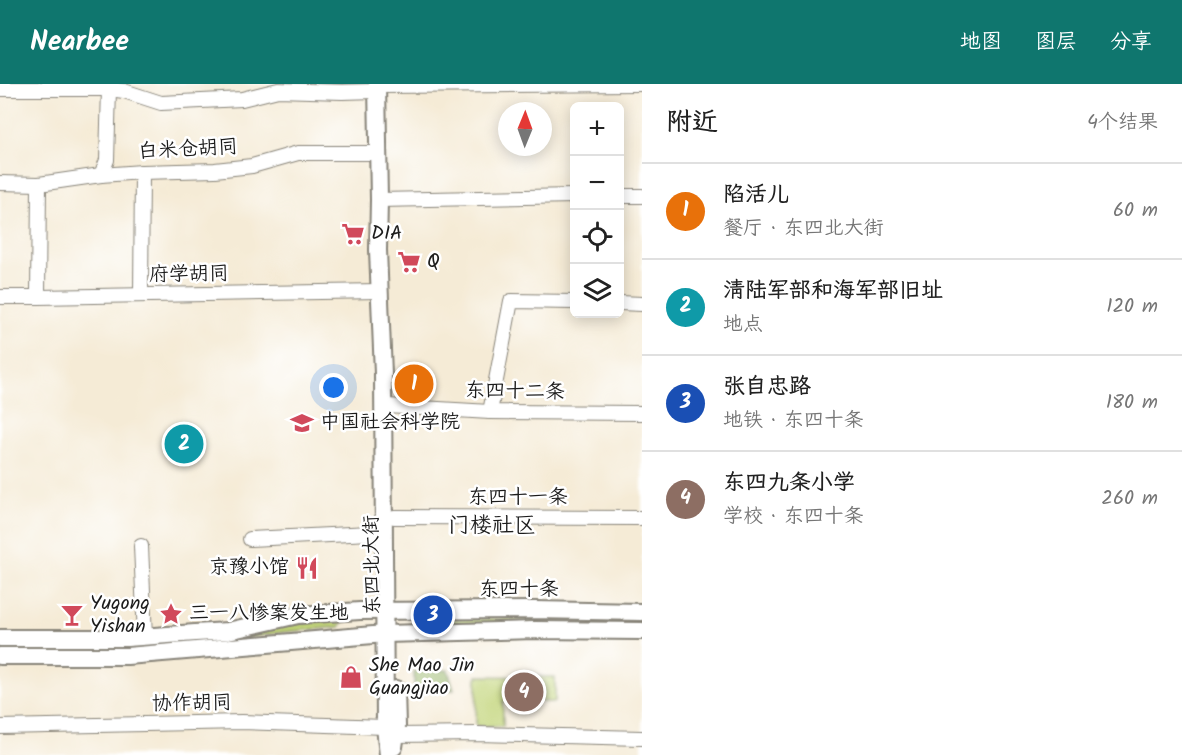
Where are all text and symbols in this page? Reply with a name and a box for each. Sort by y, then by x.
text: Nearbee [30,20,129,65]
text: 地图 [960,26,1002,59]
text: 图层 [1035,26,1077,59]
text: 分享 [1110,26,1152,59]
north arrow [498,102,552,156]
map controls [570,102,624,318]
button: + [570,102,624,156]
text: 附近 [666,102,718,144]
text: 4个结果 [1087,107,1158,139]
street label: 白米仓胡同 [137,131,239,169]
button: − [570,156,624,210]
text: 陷活儿 [723,178,789,213]
text: 1 [682,195,689,227]
text: 60 m [1113,195,1158,227]
button: locate [570,210,624,264]
text: 餐厅 · 东四北大街 [723,213,884,245]
place label: DIA [371,218,402,250]
supermarket icon: DIA [340,221,366,247]
place label: Q [427,246,440,278]
supermarket icon: Q [396,249,422,275]
street label: 府学胡同 [149,258,229,292]
button: layers [570,264,624,318]
text: 清陆军部和海军部旧址 [723,274,943,309]
text: 2 [680,291,691,323]
text: 120 m [1106,291,1158,323]
text: 地点 [723,309,763,341]
pin: 1 [394,362,434,406]
text: 张自忠路 [723,370,811,405]
your location [319,373,348,402]
street label: 东四十二条 [465,375,565,409]
text: 3 [680,387,691,419]
text: 180 m [1106,387,1158,419]
text: 地铁 · 东四十条 [723,405,864,437]
place label: 中国社会科学院 [320,407,460,439]
school or university icon: 中国社会科学院 [289,410,315,436]
pin: 2 [164,422,204,466]
text: 东四九条小学 [723,466,855,501]
street label: 东四十一条 [468,482,568,514]
text: 4 [680,483,691,515]
text: 260 m [1101,483,1158,515]
text: 学校 · 东四十条 [723,501,864,533]
district label: 门楼社区 [448,509,536,544]
street label: 东四北大街 [356,515,390,615]
place label: 京豫小馆 [209,552,289,584]
restaurant icon: 京豫小馆 [294,555,320,581]
street label: 东四十条 [479,574,559,606]
place label: Yugong Yishan [90,588,150,643]
pin: 3 [414,592,452,638]
place label: 三一八惨案发生地 [189,598,349,630]
place icon: 三一八惨案发生地 [158,601,184,627]
bar icon: Yugong Yishan [59,602,85,628]
place label: She Mao Jin Guangjiao [369,650,474,705]
shop icon: She Mao Jin Guangjiao [338,664,364,690]
pin: 4 [504,670,544,714]
street label: 协作胡同 [152,687,232,721]

